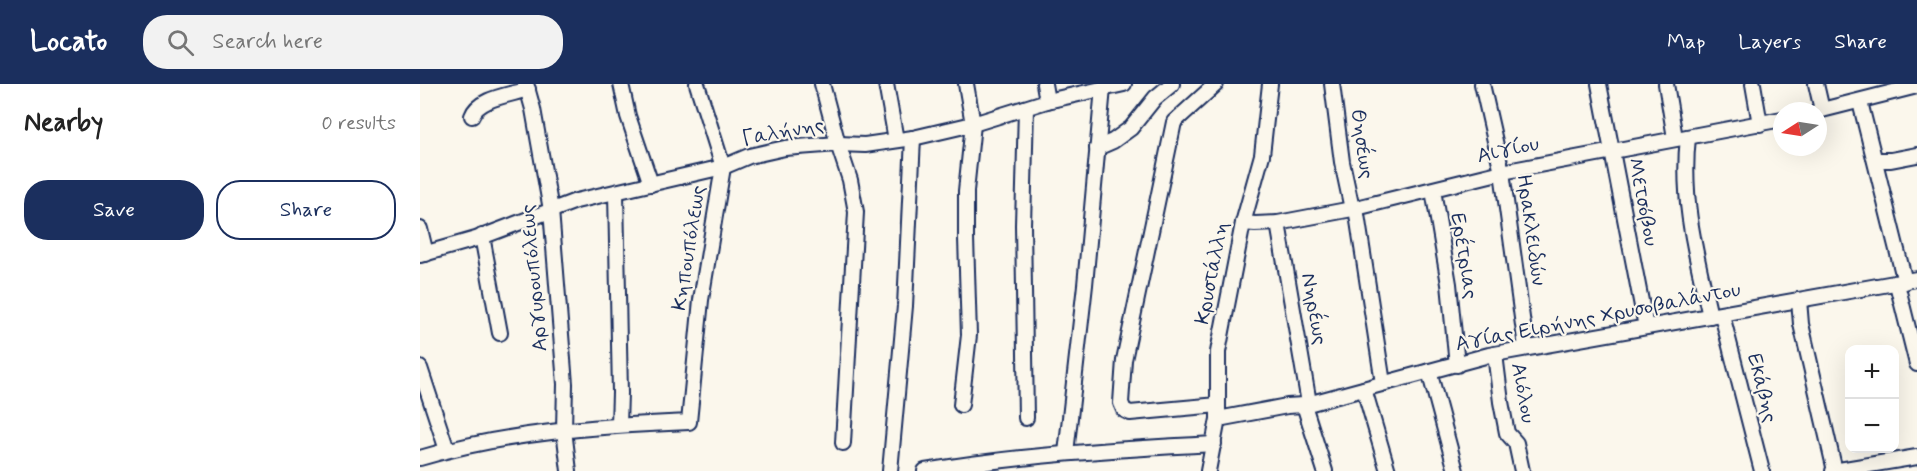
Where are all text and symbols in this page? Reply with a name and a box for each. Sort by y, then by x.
search box [143,15,563,69]
text: Locato [30,24,107,61]
icon: search [164,26,197,59]
text: Search here [212,28,323,56]
text: Map [1667,28,1705,56]
text: Layers [1738,28,1801,56]
text: Share [1834,28,1887,56]
north arrow [1773,102,1827,156]
text: Nearby [24,106,103,140]
street label: Θησέως [1343,107,1382,181]
text: 0 results [322,110,396,137]
street label: Γαλήνης [740,111,826,153]
street label: Αιγίου [1474,130,1542,170]
street label: Μετσόβου [1621,155,1665,249]
street label: Ηρακλειδών [1509,172,1553,288]
button: Save [24,180,204,240]
button: Share [216,180,396,240]
street label: Κηπουπόλεως [665,183,713,313]
street label: Αργυρουπόλεως [514,203,554,353]
street label: Ερέτριας [1443,211,1486,301]
street label: Κρυστάλλη [1188,219,1236,327]
street label: Νηρέως [1294,271,1335,347]
street label: Αγίας Ειρήνης Χρυσοβαλάντου [1453,276,1743,358]
map controls [1845,345,1899,453]
button: + [1845,345,1899,399]
street label: Εκάβης [1740,350,1784,426]
street label: Αιόλου [1504,360,1542,426]
button: − [1845,399,1899,453]

